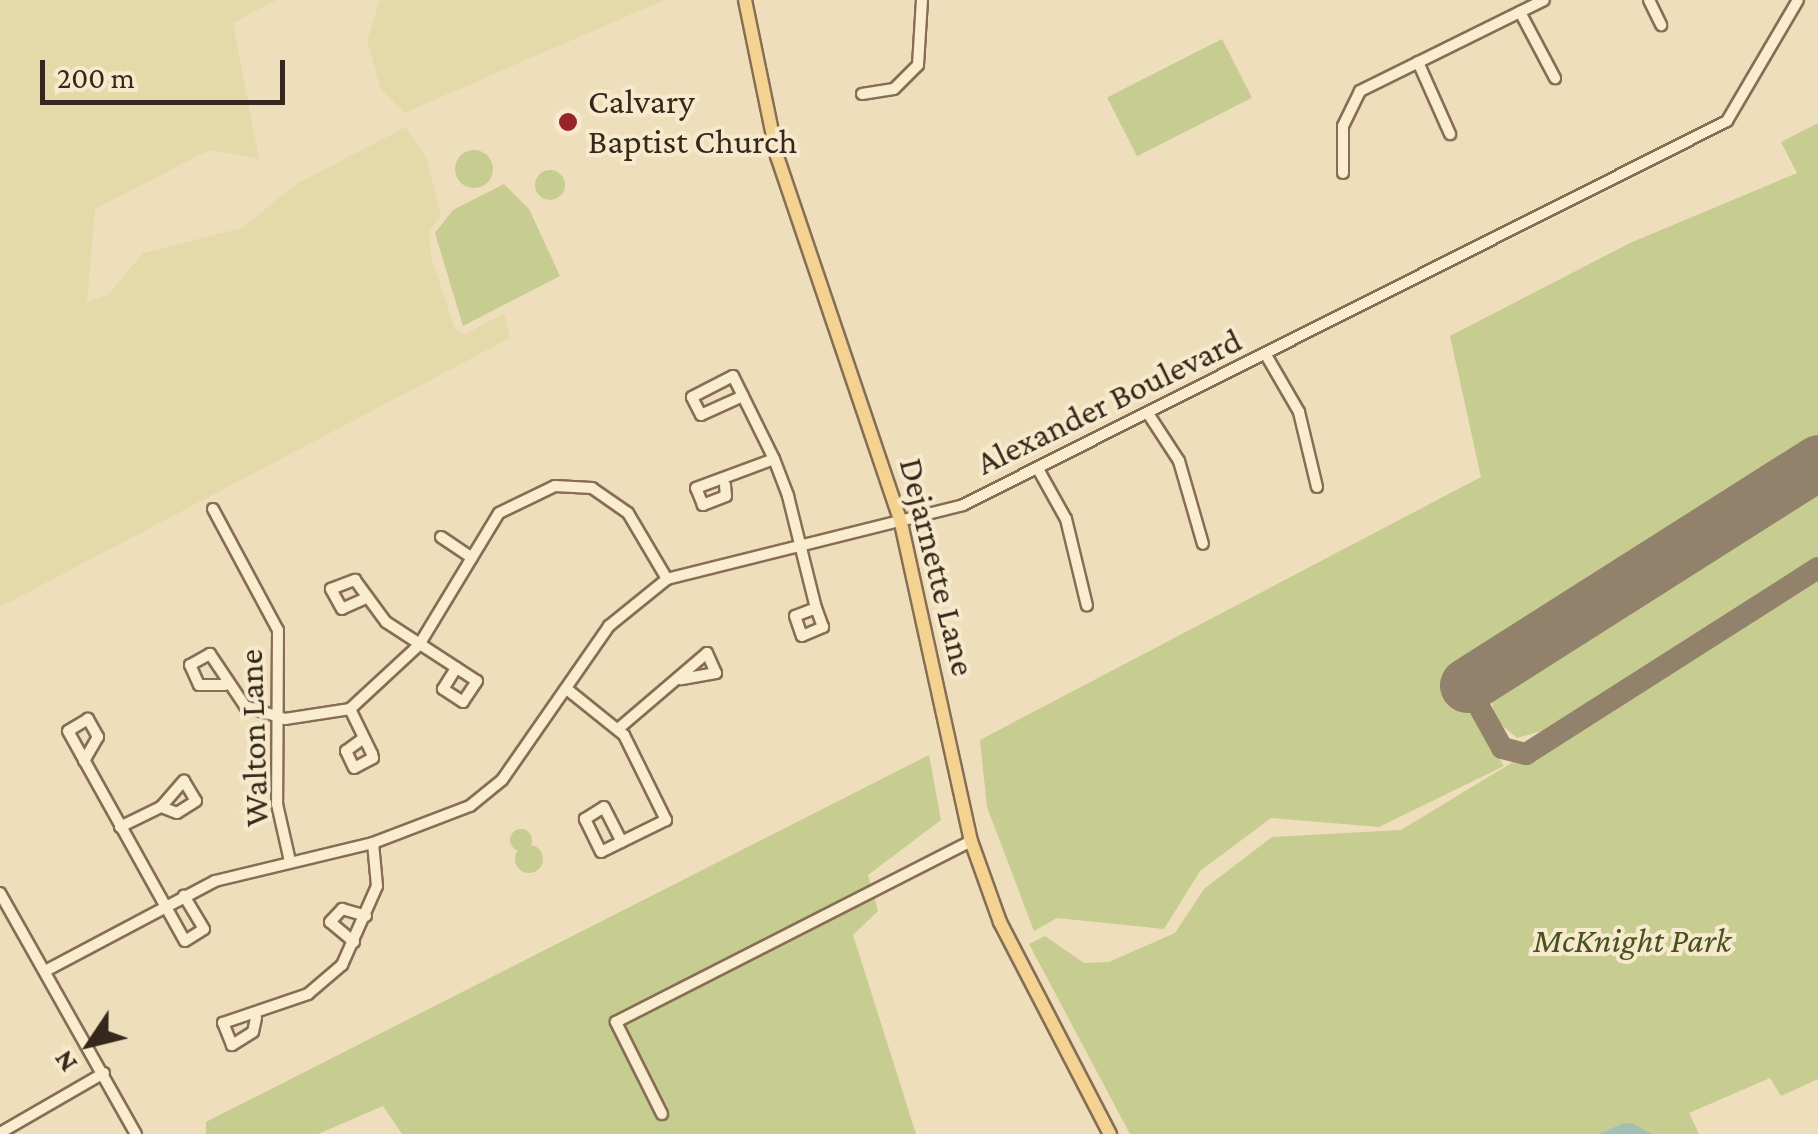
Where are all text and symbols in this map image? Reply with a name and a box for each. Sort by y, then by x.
scale bar [45,40,290,102]
text: 200 m [57,61,135,94]
place label: Calvary Baptist Church [588,81,797,163]
marker: Calvary Baptist Church [557,111,579,133]
street label: Alexander Boulevard [970,320,1248,484]
street label: Dejarnette Lane [890,454,984,680]
street label: Walton Lane [230,648,278,828]
park label: McKnight Park [1533,920,1731,962]
north arrow [40,994,140,1094]
text: N [47,1045,83,1078]

